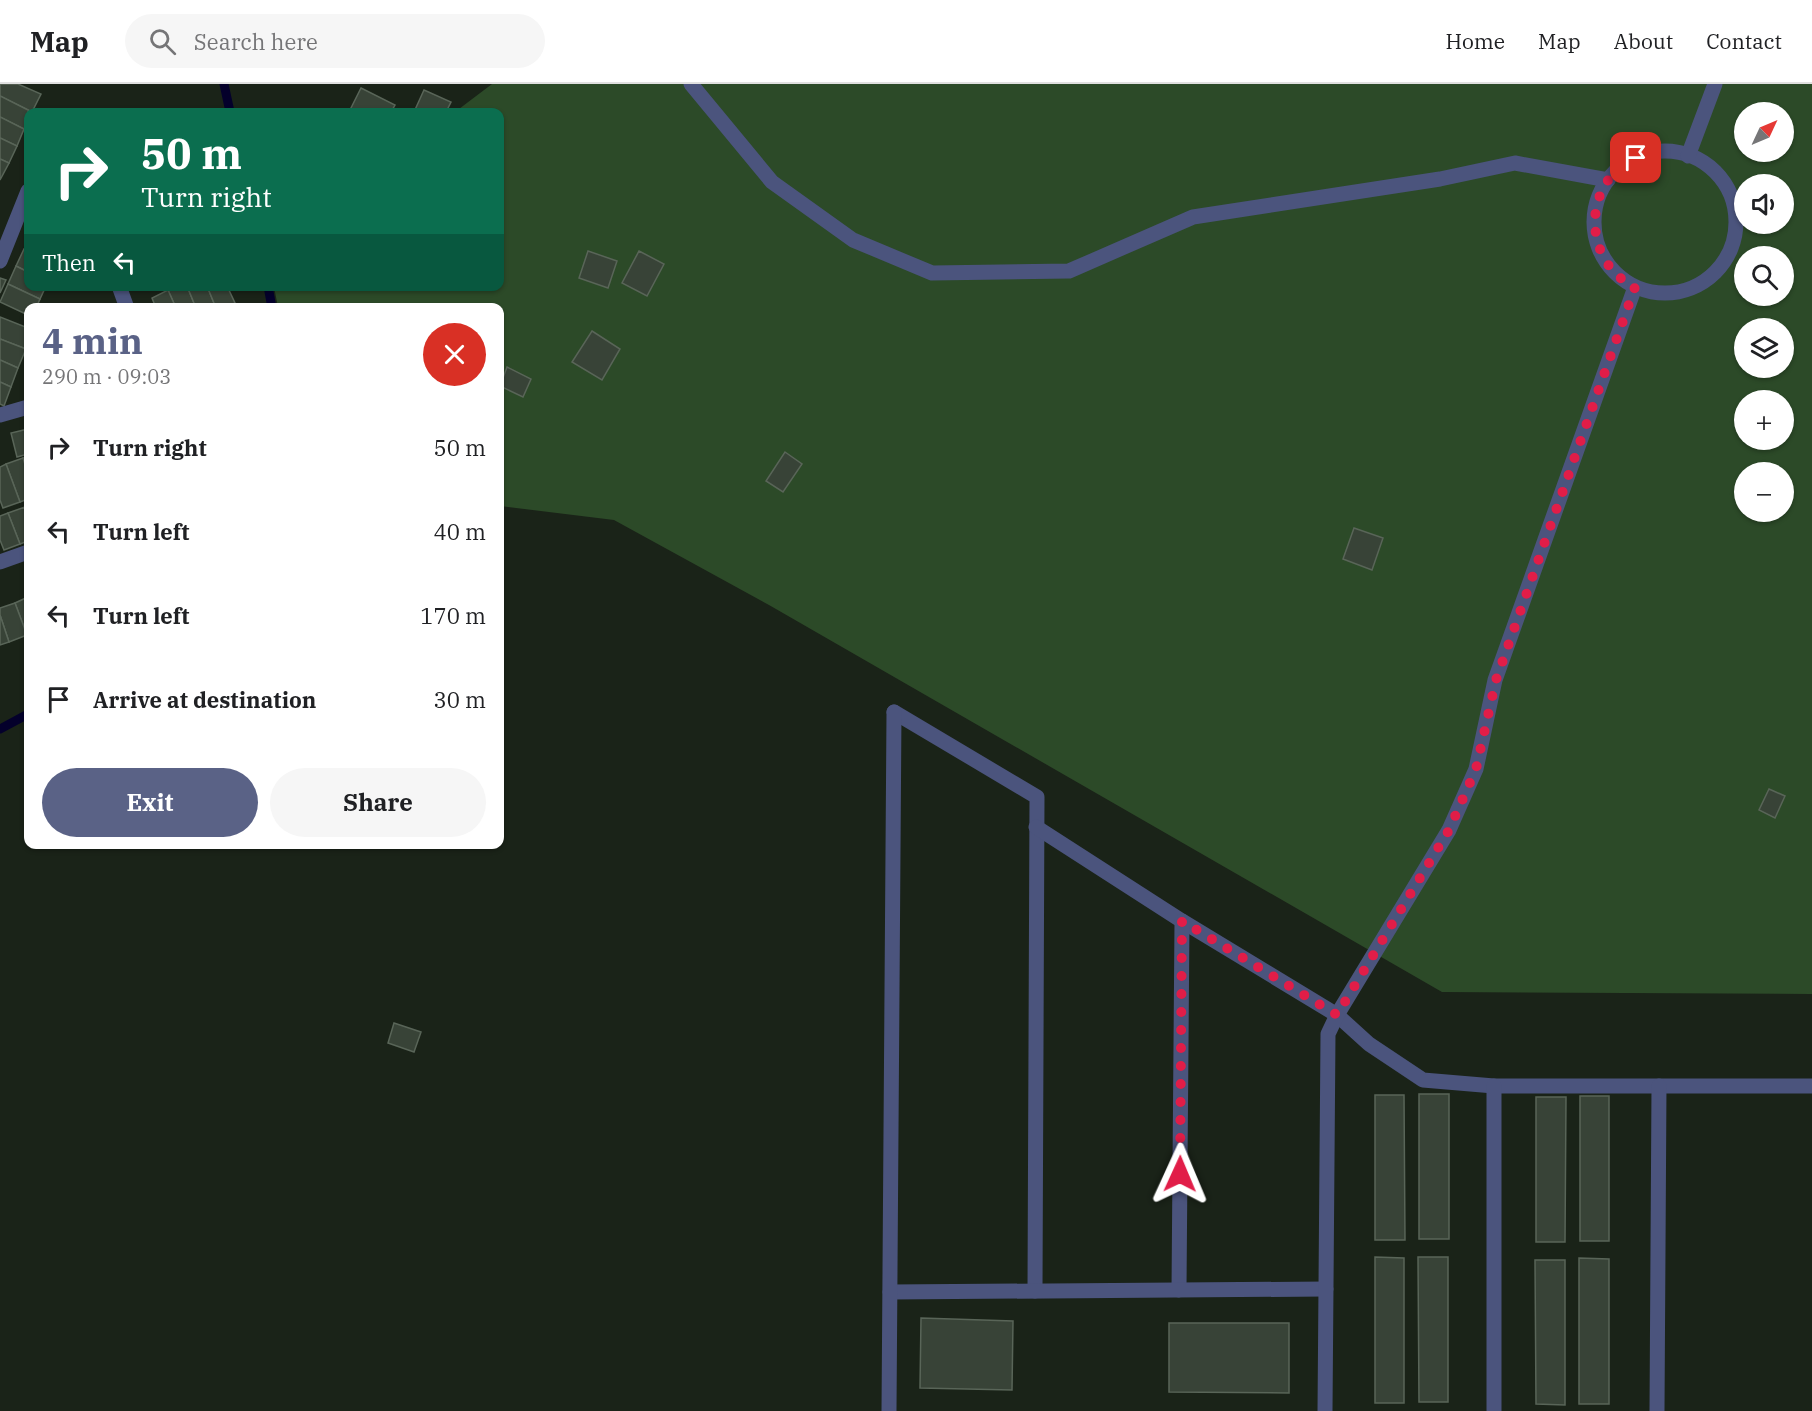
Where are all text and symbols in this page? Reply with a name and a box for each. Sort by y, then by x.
search box [125,14,545,68]
text: Map [30,23,89,60]
icon: search [146,25,179,58]
text: Search here [194,27,318,56]
text: Home [1445,27,1505,55]
text: Map [1538,27,1581,55]
text: About [1614,27,1673,55]
text: Contact [1706,27,1782,55]
north arrow [1734,102,1794,162]
map controls [1734,102,1794,522]
text: 50 m [141,126,242,181]
icon: right [42,132,120,210]
pin [1610,132,1661,183]
icon: arrive [1619,141,1652,174]
button: sound [1734,174,1794,234]
text: Turn right [141,179,272,214]
icon: left [108,246,141,279]
button: search [1734,246,1794,306]
text: Then [42,248,96,277]
text: 4 min [42,317,143,364]
button: layers [1734,318,1794,378]
button: close [423,323,486,386]
text: 290 m · 09:03 [42,363,171,390]
button: + [1734,390,1794,450]
icon: right [42,431,75,464]
text: Turn right [93,433,207,462]
text: 50 m [434,433,486,462]
button: − [1734,462,1794,522]
icon: left [42,515,75,548]
text: Turn left [93,517,189,546]
text: 40 m [434,517,486,546]
icon: left [42,599,75,632]
text: Turn left [93,601,189,630]
text: 170 m [420,601,486,630]
icon: arrive [42,683,75,716]
text: Arrive at destination [93,685,316,714]
text: 30 m [434,685,486,714]
button: Exit [42,768,258,837]
button: Share [270,768,486,837]
position arrow [1148,1142,1212,1206]

